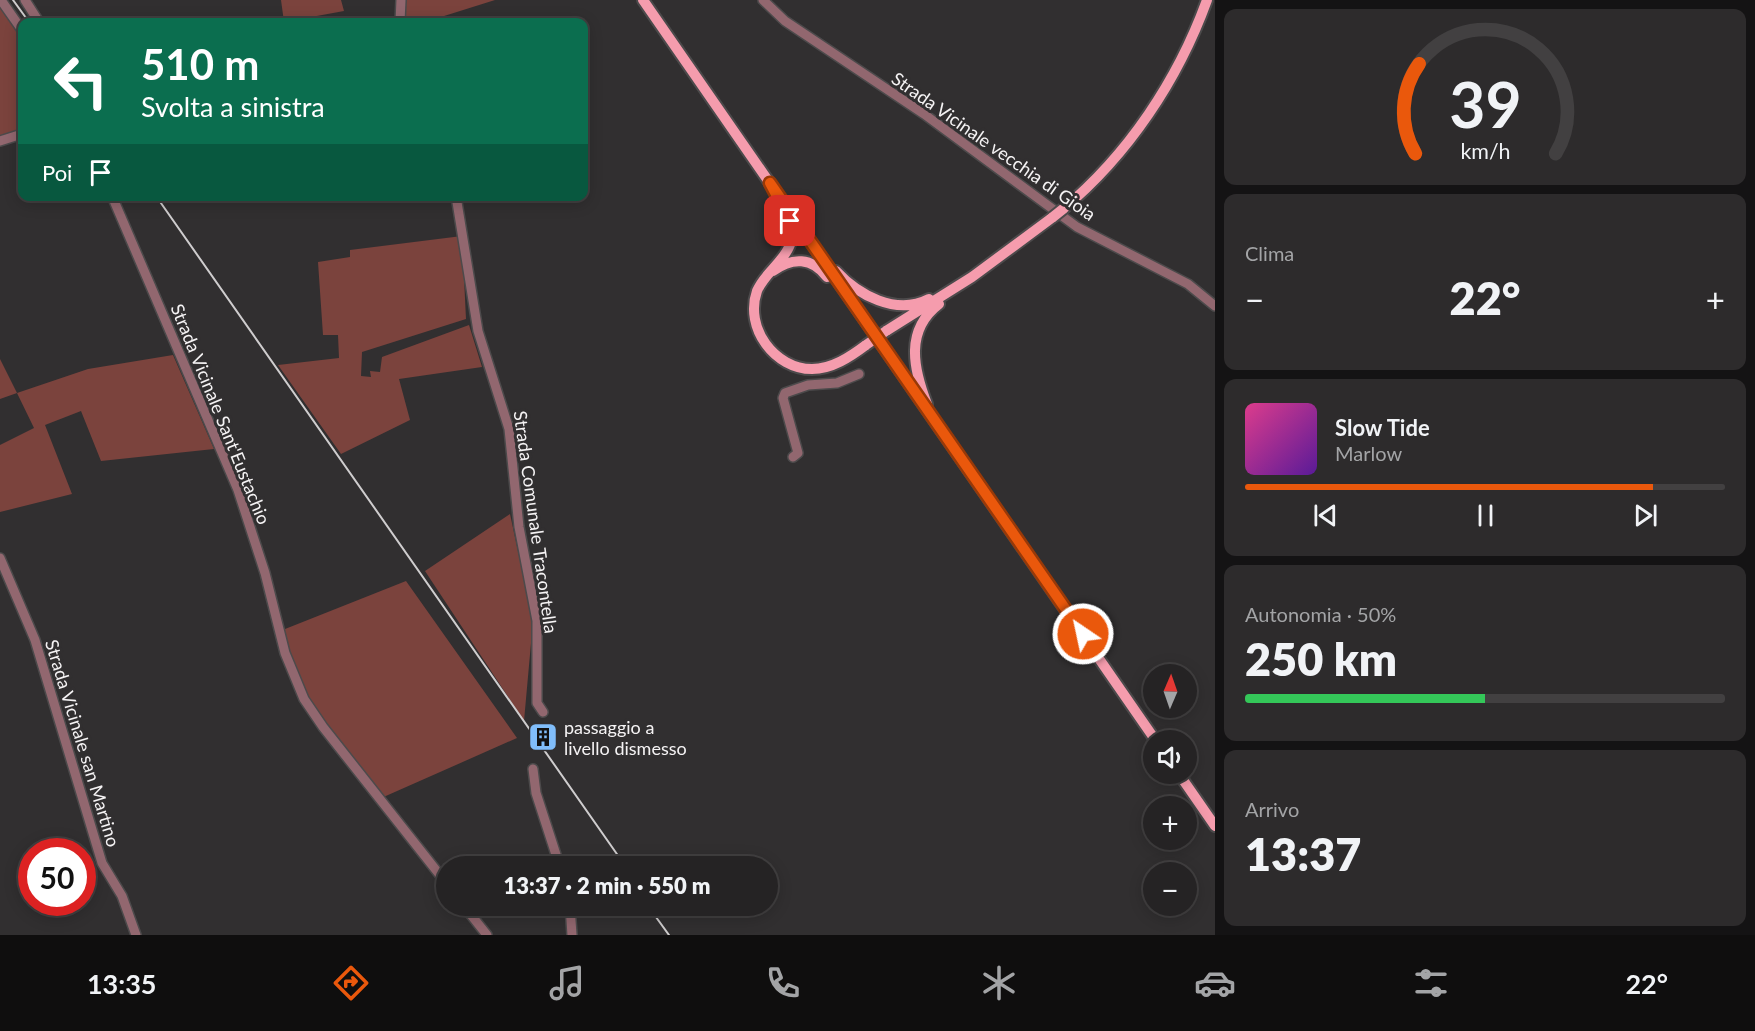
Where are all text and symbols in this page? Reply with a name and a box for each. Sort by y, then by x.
text: 510 m [141,39,259,89]
icon: left [42,42,120,120]
text: 39 [1449,66,1521,141]
street label: Strada Vicinale vecchia di Gioia [888,67,1100,225]
text: Svolta a sinistra [141,90,325,123]
text: km/h [1460,138,1510,164]
icon: arrive [84,156,117,189]
text: Poi [42,159,72,186]
pin [764,195,815,246]
icon: arrive [773,204,806,237]
text: Clima [1245,241,1294,265]
text: 22° [1450,271,1520,325]
text: − [1245,279,1264,319]
text: + [1706,279,1725,319]
street label: Strada Vicinale Sant'Eustachio [167,300,275,528]
street label: Strada Comunale Tracontella [509,409,563,635]
text: Slow Tide [1335,414,1430,441]
text: Marlow [1335,441,1402,465]
icon: previous [1309,499,1342,532]
icon: pause [1469,499,1502,532]
icon: next [1629,499,1662,532]
position arrow [1051,602,1115,666]
text: Autonomia · 50% [1245,602,1396,626]
text: 250 km [1245,632,1397,686]
street label: Strada Vicinale san Martino [41,637,125,849]
north arrow [1143,664,1197,718]
map controls [1143,664,1197,916]
place label: passaggio a livello dismesso [564,716,687,759]
building icon: passaggio a livello dismesso [527,721,559,753]
button: sound [1143,730,1197,784]
button: + [1143,796,1197,850]
text: Arrivo [1245,797,1299,821]
text: 13:37 [1245,827,1361,881]
speed limit sign: 50 [18,838,96,916]
button: − [1143,862,1197,916]
text: 13:37 · 2 min · 550 m [504,872,710,899]
icon: directions [330,962,372,1004]
icon: music [546,962,588,1004]
icon: phone [762,962,804,1004]
icon: climate [978,962,1020,1004]
icon: car [1194,962,1236,1004]
icon: filters [1410,962,1452,1004]
text: 13:35 [87,967,157,1000]
text: 22° [1625,967,1668,1000]

